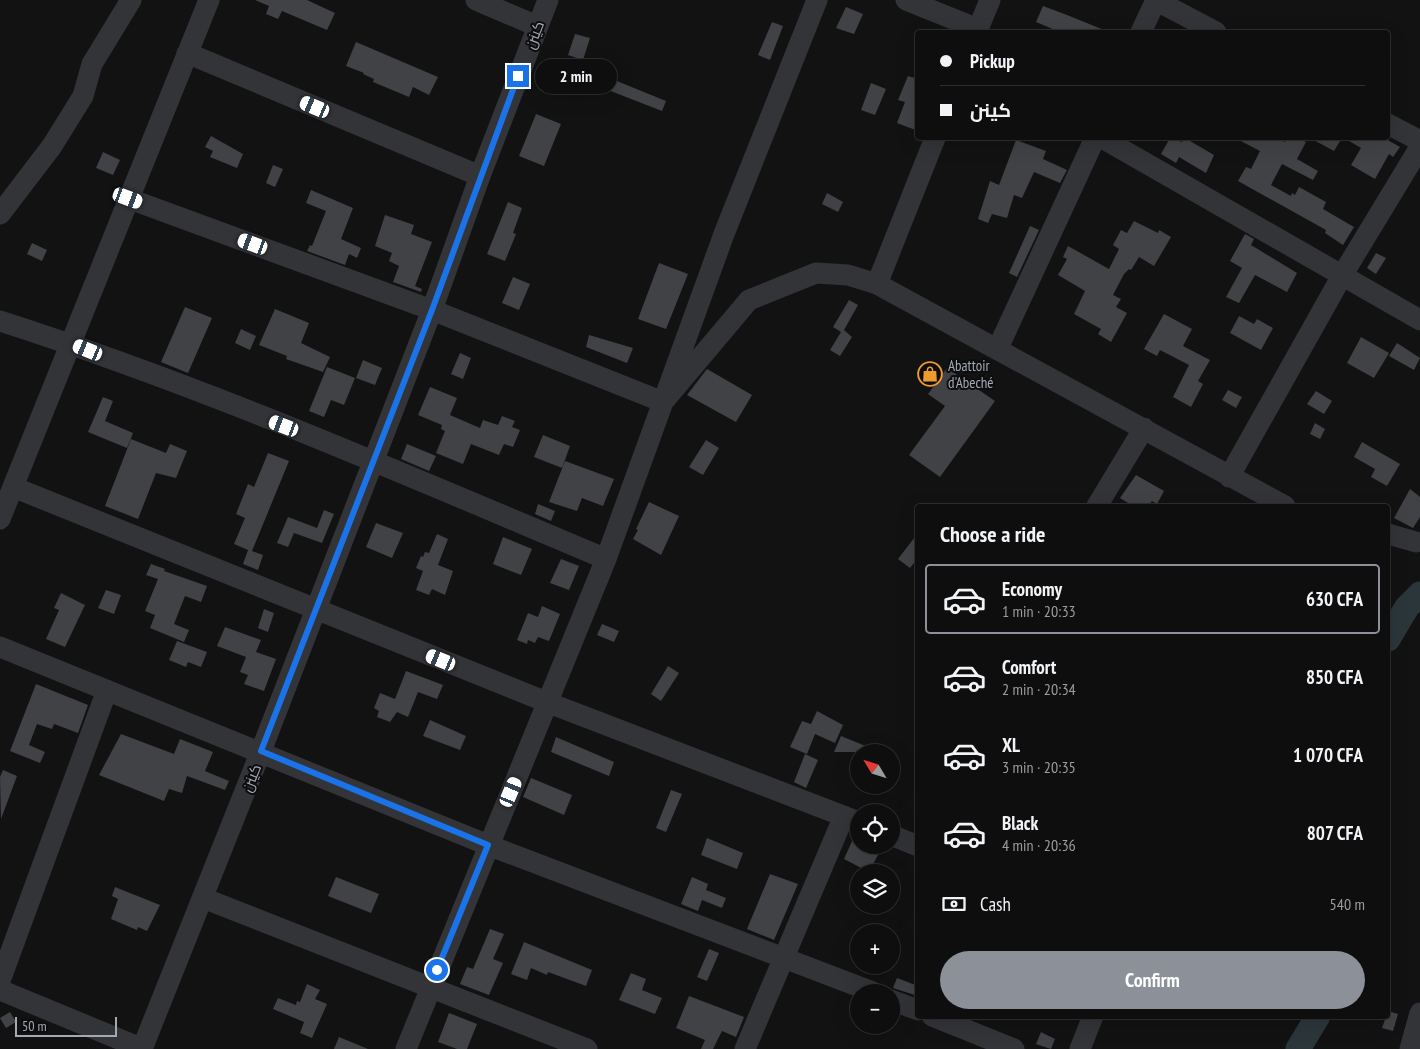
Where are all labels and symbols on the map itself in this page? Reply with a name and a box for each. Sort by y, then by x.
street label: كينن [520,18,549,52]
callout: 2 min [536,58,618,94]
route end [507,65,529,87]
car [298,94,331,120]
car [111,186,144,210]
car [236,232,269,256]
car [71,337,104,363]
place label: Abattoir d'Abeché [948,356,994,392]
shop icon: Abattoir d'Abeché [917,361,943,387]
car [267,414,300,438]
car [424,647,457,673]
north arrow [850,744,900,794]
street label: كينن [237,761,266,795]
car [498,775,523,809]
route start [426,959,448,981]
scale bar [15,1014,118,1037]

